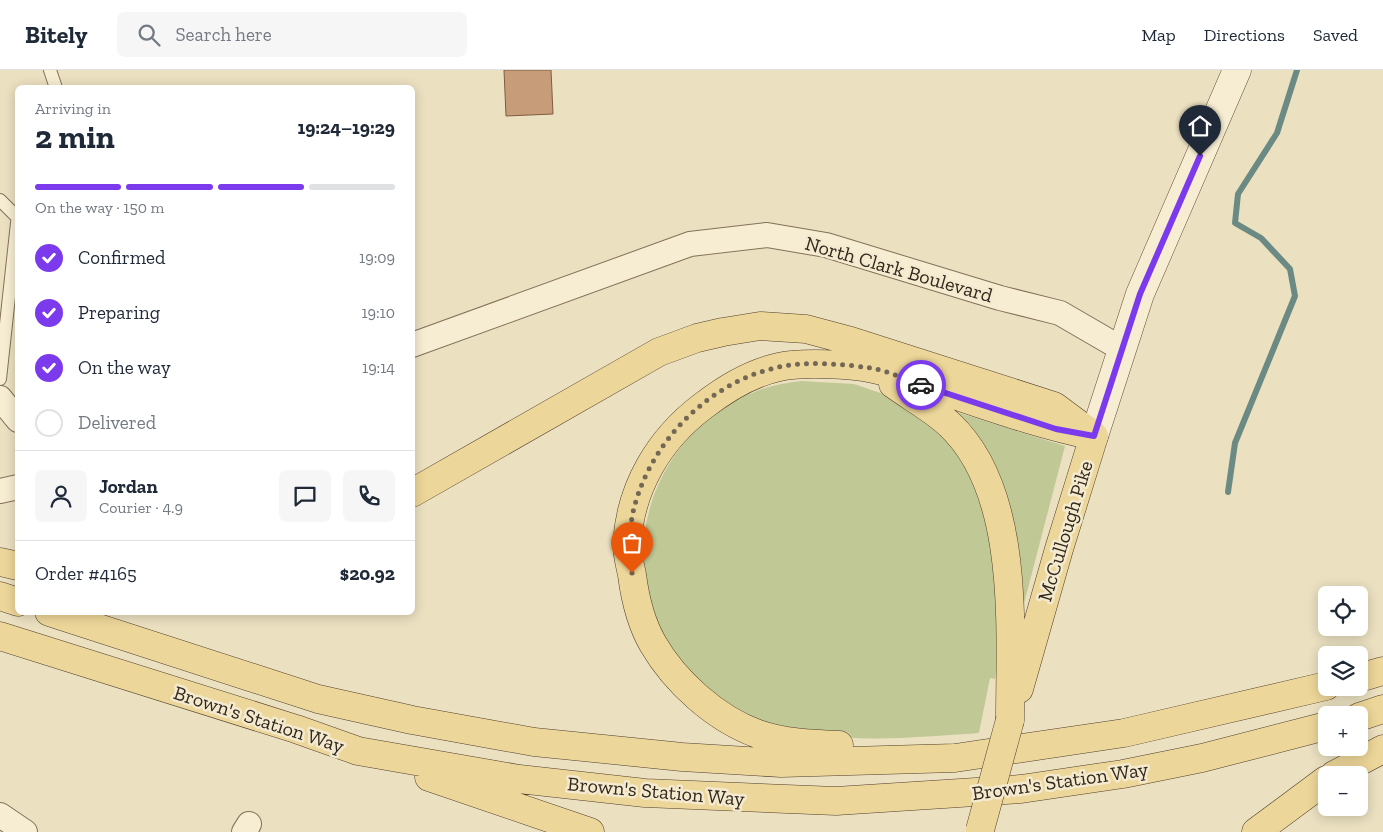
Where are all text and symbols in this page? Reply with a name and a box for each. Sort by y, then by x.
search box [117,12,467,57]
text: Bitely [25,20,87,49]
icon: search [135,21,163,49]
text: Search here [175,23,272,46]
text: Map [1141,24,1176,46]
text: Directions [1204,24,1285,46]
text: Saved [1313,24,1358,46]
text: Arriving in [35,99,111,118]
pin [1179,105,1221,156]
icon: home [1186,112,1214,140]
text: 19:24–19:29 [297,116,395,139]
text: 2 min [35,118,115,156]
text: On the way · 150 m [35,198,164,217]
street label: North Clark Boulevard [802,231,996,307]
icon: check [35,244,63,272]
text: Confirmed [78,246,165,269]
text: 19:09 [359,248,395,267]
icon: check [35,299,63,327]
text: Preparing [78,301,160,324]
text: 19:10 [361,303,395,322]
icon: check [35,354,63,382]
text: On the way [78,356,171,379]
text: 19:14 [362,358,395,377]
courier [896,360,946,410]
icon: car [907,371,935,399]
text: Delivered [78,411,156,434]
street label: McCullough Pike [1032,458,1098,604]
button: person [35,470,87,522]
button: chat [279,470,331,522]
button: phone [343,470,395,522]
text: Jordan [99,475,158,498]
text: Courier · 4.9 [99,498,183,517]
pin [611,522,653,573]
icon: bag [618,529,646,557]
text: Order #4165 [35,562,137,585]
text: $20.92 [340,562,395,585]
map controls [1318,586,1368,816]
button: locate [1318,586,1368,636]
button: layers [1318,646,1368,696]
street label: Brown's Station Way [171,680,348,758]
button: + [1318,706,1368,756]
street label: Brown's Station Way [970,757,1150,805]
button: − [1318,766,1368,816]
street label: Brown's Station Way [566,771,746,811]

